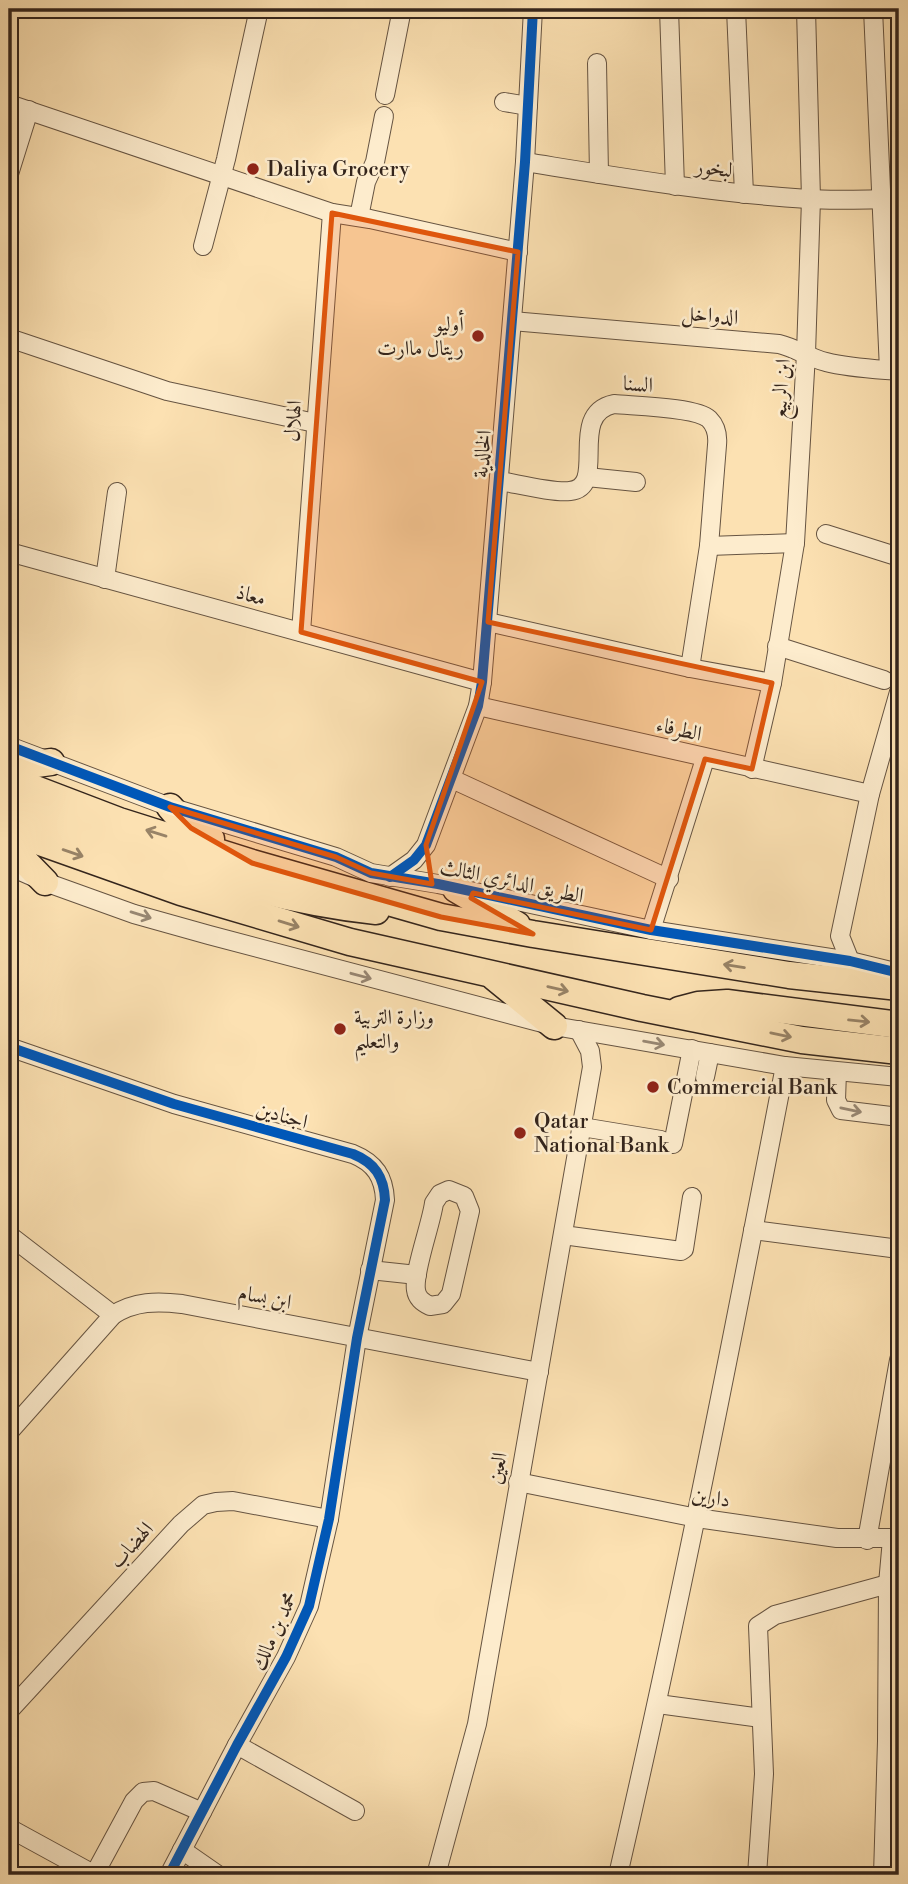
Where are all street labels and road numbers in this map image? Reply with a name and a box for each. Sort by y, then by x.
street label: لبخور [692,154,734,184]
street label: الدواخل [680,301,739,332]
street label: ابن الربيع [767,358,802,421]
street label: السنا [622,371,654,399]
street label: الهلال [280,399,308,443]
street label: الخالدية [468,429,498,479]
street label: معاذ [233,580,269,612]
street label: الطرفاء [653,712,704,748]
street label: الطريق الدائري الثالث [437,854,586,912]
street label: اجنادين [253,1096,311,1136]
street label: ابن بسام [235,1280,294,1320]
street label: العين [482,1450,514,1486]
street label: دارين [690,1482,732,1514]
street label: الهضاب [104,1517,159,1574]
street label: محمد بن مالك [246,1588,304,1675]

